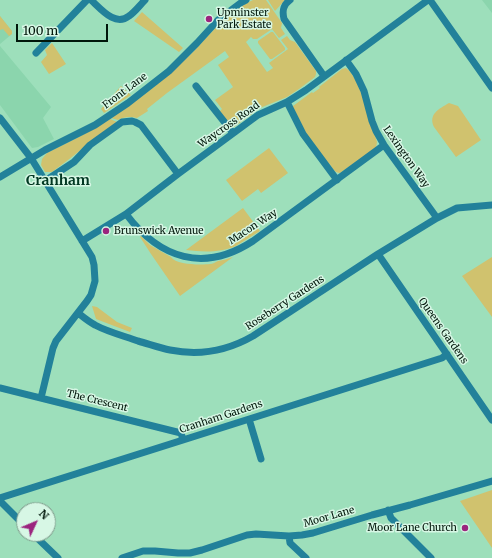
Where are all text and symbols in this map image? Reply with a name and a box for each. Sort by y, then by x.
place label: Upminster Park Estate [217,7,271,30]
marker: Upminster Park Estate [204,14,214,24]
scale bar [18,16,110,42]
text: 100 m [23,23,58,38]
street label: Front Lane [100,70,150,112]
street label: Waycross Road [196,99,262,151]
street label: Lexington Way [380,124,432,190]
district label: Cranham [26,173,90,189]
street label: Macon Way [226,207,280,247]
place label: Brunswick Avenue [114,225,203,237]
marker: Brunswick Avenue [101,226,111,236]
street label: Roseberry Gardens [243,273,327,333]
street label: Queens Gardens [416,296,470,366]
street label: The Crescent [65,388,129,414]
street label: Cranham Gardens [178,398,264,436]
north arrow [16,502,56,542]
street label: Moor Lane [302,504,356,530]
text: N [36,506,52,522]
place label: Moor Lane Church [368,522,457,534]
marker: Moor Lane Church [460,523,470,533]

